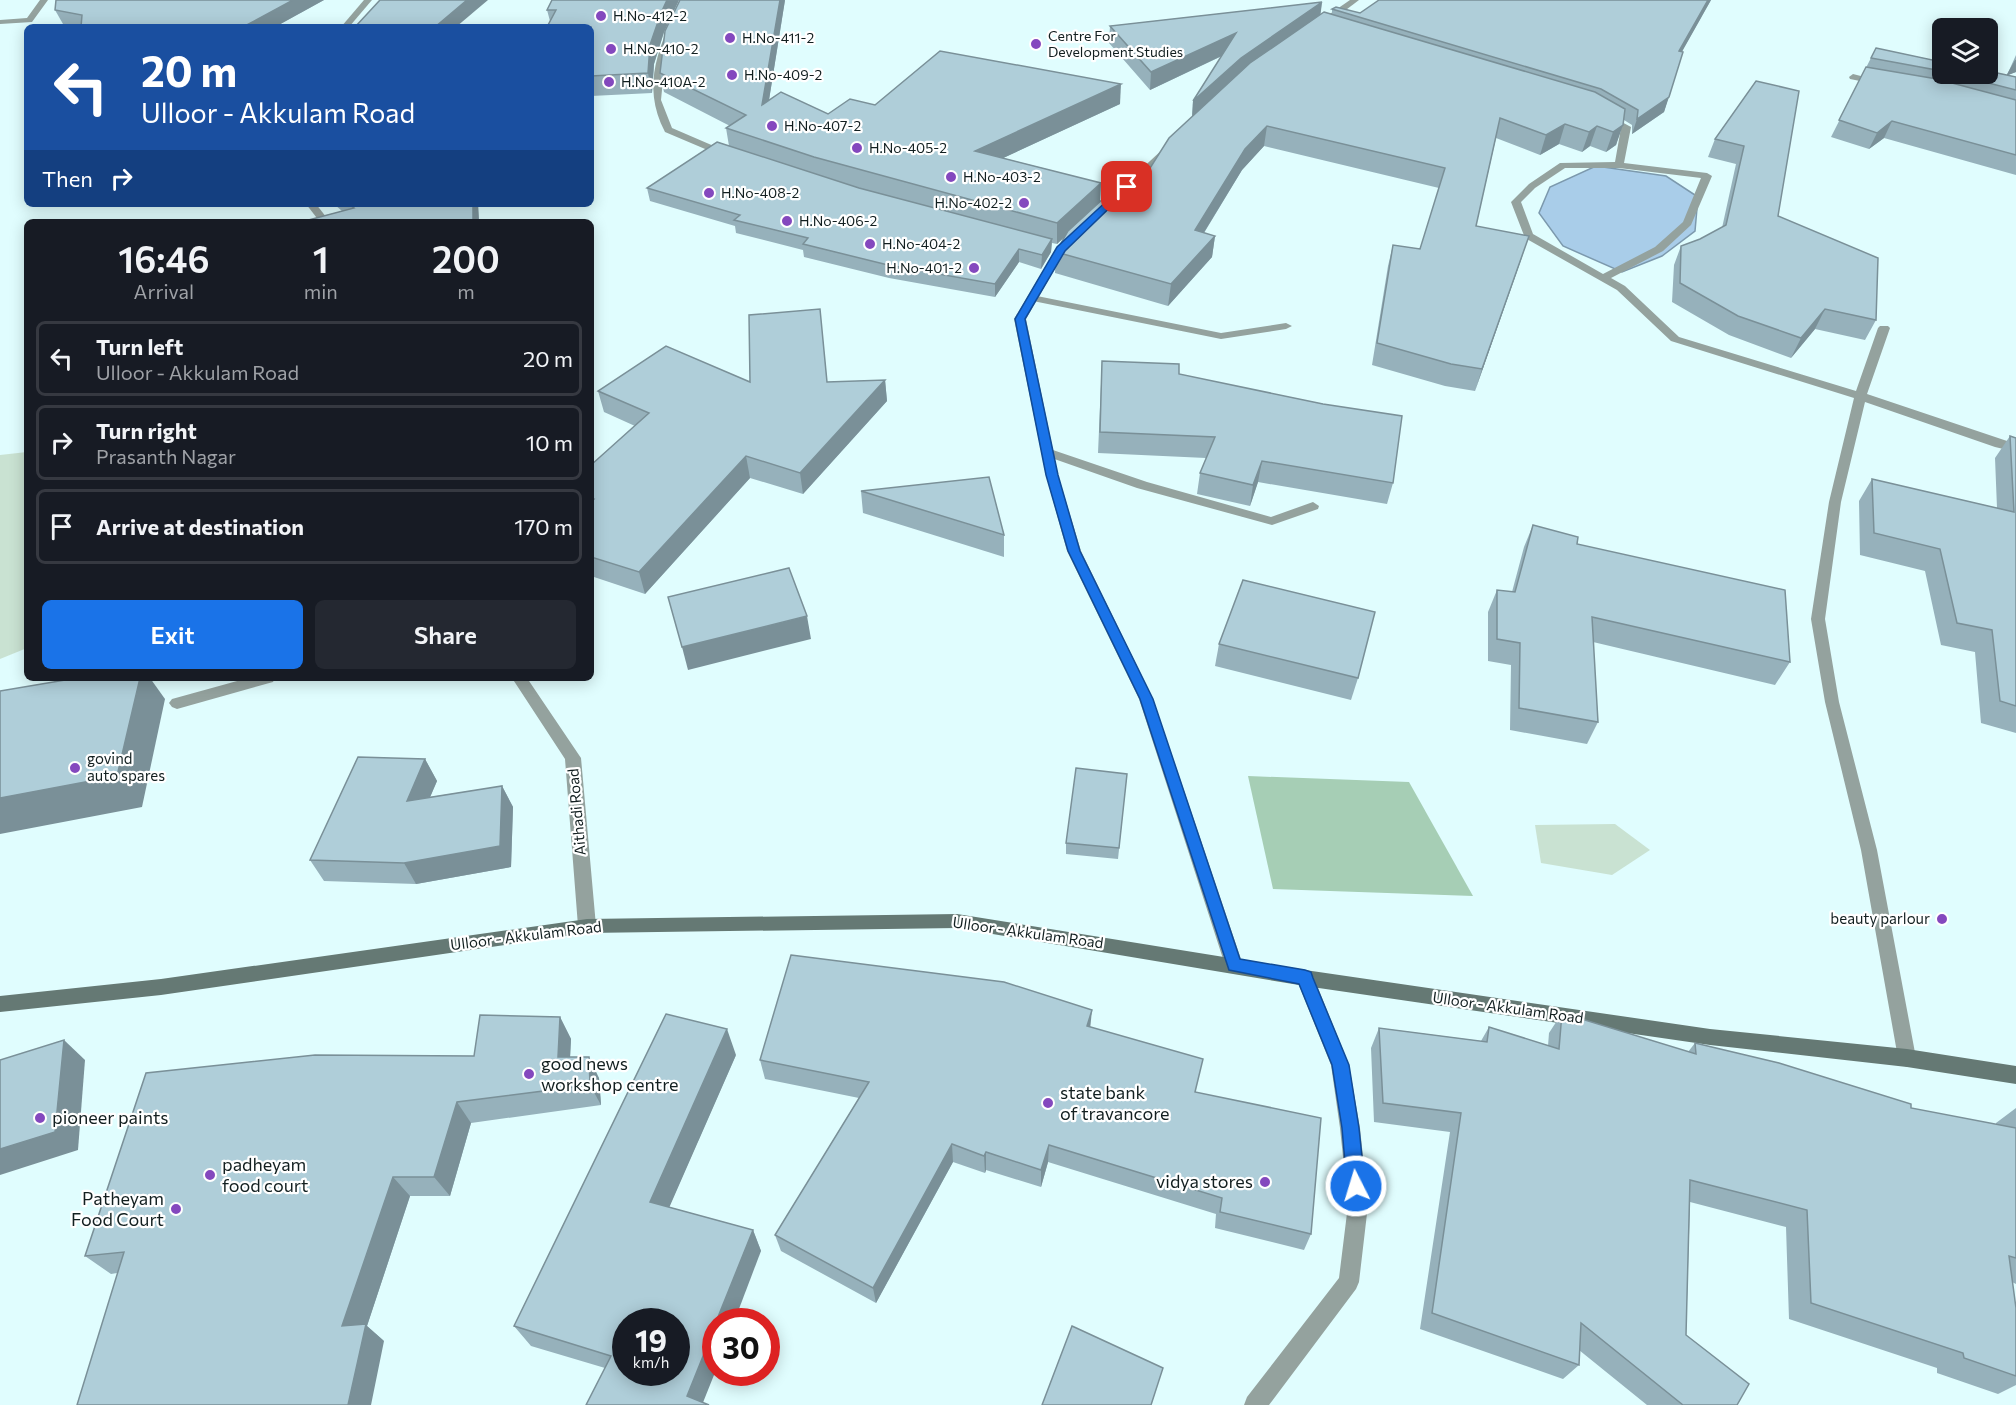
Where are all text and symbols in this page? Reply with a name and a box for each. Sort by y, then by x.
place label: H.No-412-2 [613,7,687,24]
marker: H.No-412-2 [594,9,608,23]
map controls [1932,18,1998,84]
button: layers [1932,18,1998,84]
place label: Centre For Development Studies [1048,27,1183,60]
place label: H.No-411-2 [742,29,814,46]
marker: H.No-411-2 [723,31,737,45]
marker: Centre For Development Studies [1029,37,1043,51]
place label: H.No-410-2 [623,40,699,57]
marker: H.No-410-2 [604,42,618,56]
text: 20 m [141,44,237,96]
icon: left [42,48,120,126]
place label: H.No-409-2 [744,66,823,83]
marker: H.No-409-2 [725,68,739,82]
place label: H.No-410A-2 [621,73,706,90]
marker: H.No-410A-2 [602,75,616,89]
text: Ulloor - Akkulam Road [141,96,415,129]
place label: H.No-407-2 [784,117,861,134]
marker: H.No-407-2 [765,119,779,133]
place label: H.No-405-2 [869,139,947,156]
marker: H.No-405-2 [850,141,864,155]
pin [1101,161,1152,212]
icon: right [105,162,138,195]
text: Then [42,165,93,192]
place label: H.No-403-2 [963,168,1041,185]
marker: H.No-403-2 [944,170,958,184]
icon: arrive [1110,170,1143,203]
place label: H.No-408-2 [721,184,800,201]
marker: H.No-408-2 [702,186,716,200]
place label: H.No-402-2 [934,194,1012,211]
marker: H.No-402-2 [1017,196,1031,210]
place label: H.No-406-2 [799,212,878,229]
marker: H.No-406-2 [780,214,794,228]
place label: H.No-404-2 [882,235,960,252]
text: 16:46 [118,236,210,280]
text: 1 [313,236,329,280]
text: 200 [432,236,500,280]
marker: H.No-404-2 [863,237,877,251]
place label: H.No-401-2 [886,259,962,276]
marker: H.No-401-2 [967,261,981,275]
text: Arrival [134,279,194,303]
text: min [304,279,338,303]
text: m [457,279,475,303]
text: Turn left [96,333,183,360]
icon: left [45,342,78,375]
text: 20 m [523,345,573,372]
text: Ulloor - Akkulam Road [96,360,299,384]
text: Turn right [96,417,197,444]
icon: right [45,426,78,459]
text: 10 m [526,429,573,456]
text: Prasanth Nagar [96,444,236,468]
icon: arrive [45,510,78,543]
text: Arrive at destination [96,513,304,540]
text: 170 m [514,513,573,540]
button: Exit [42,600,303,669]
button: Share [315,600,576,669]
place label: govind auto spares [87,749,165,784]
marker: govind auto spares [68,761,82,775]
street label: Aithadi Road [563,768,589,856]
place label: beauty parlour [1830,909,1930,927]
marker: beauty parlour [1935,912,1949,926]
street label: Ulloor - Akkulam Road [952,913,1105,952]
street label: Ulloor - Akkulam Road [449,917,603,953]
street label: Ulloor - Akkulam Road [1432,988,1585,1027]
place label: good news workshop centre [541,1052,679,1095]
marker: good news workshop centre [522,1067,536,1081]
place label: state bank of travancore [1060,1081,1170,1124]
marker: state bank of travancore [1041,1096,1055,1110]
place label: pioneer paints [52,1106,169,1128]
marker: pioneer paints [33,1111,47,1125]
place label: padheyam food court [222,1153,308,1196]
position arrow [1324,1154,1388,1218]
marker: padheyam food court [203,1168,217,1182]
place label: vidya stores [1156,1170,1253,1192]
marker: vidya stores [1258,1175,1272,1189]
place label: Patheyam Food Court [71,1187,164,1230]
marker: Patheyam Food Court [169,1202,183,1216]
speed limit sign: 30 [702,1308,780,1386]
text: 19 [635,1321,667,1358]
text: km/h [633,1353,669,1371]

